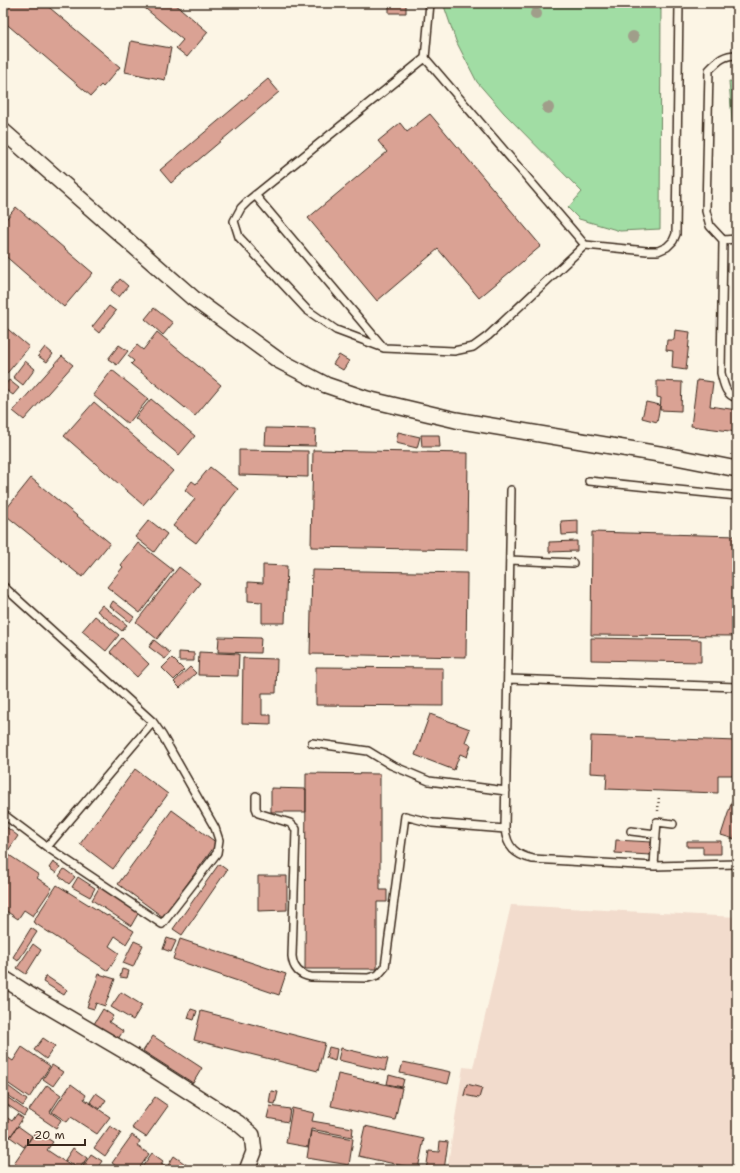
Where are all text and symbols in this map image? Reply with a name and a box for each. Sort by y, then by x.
scale bar [28,1121,85,1147]
text: 20 m [34,1127,65,1143]

